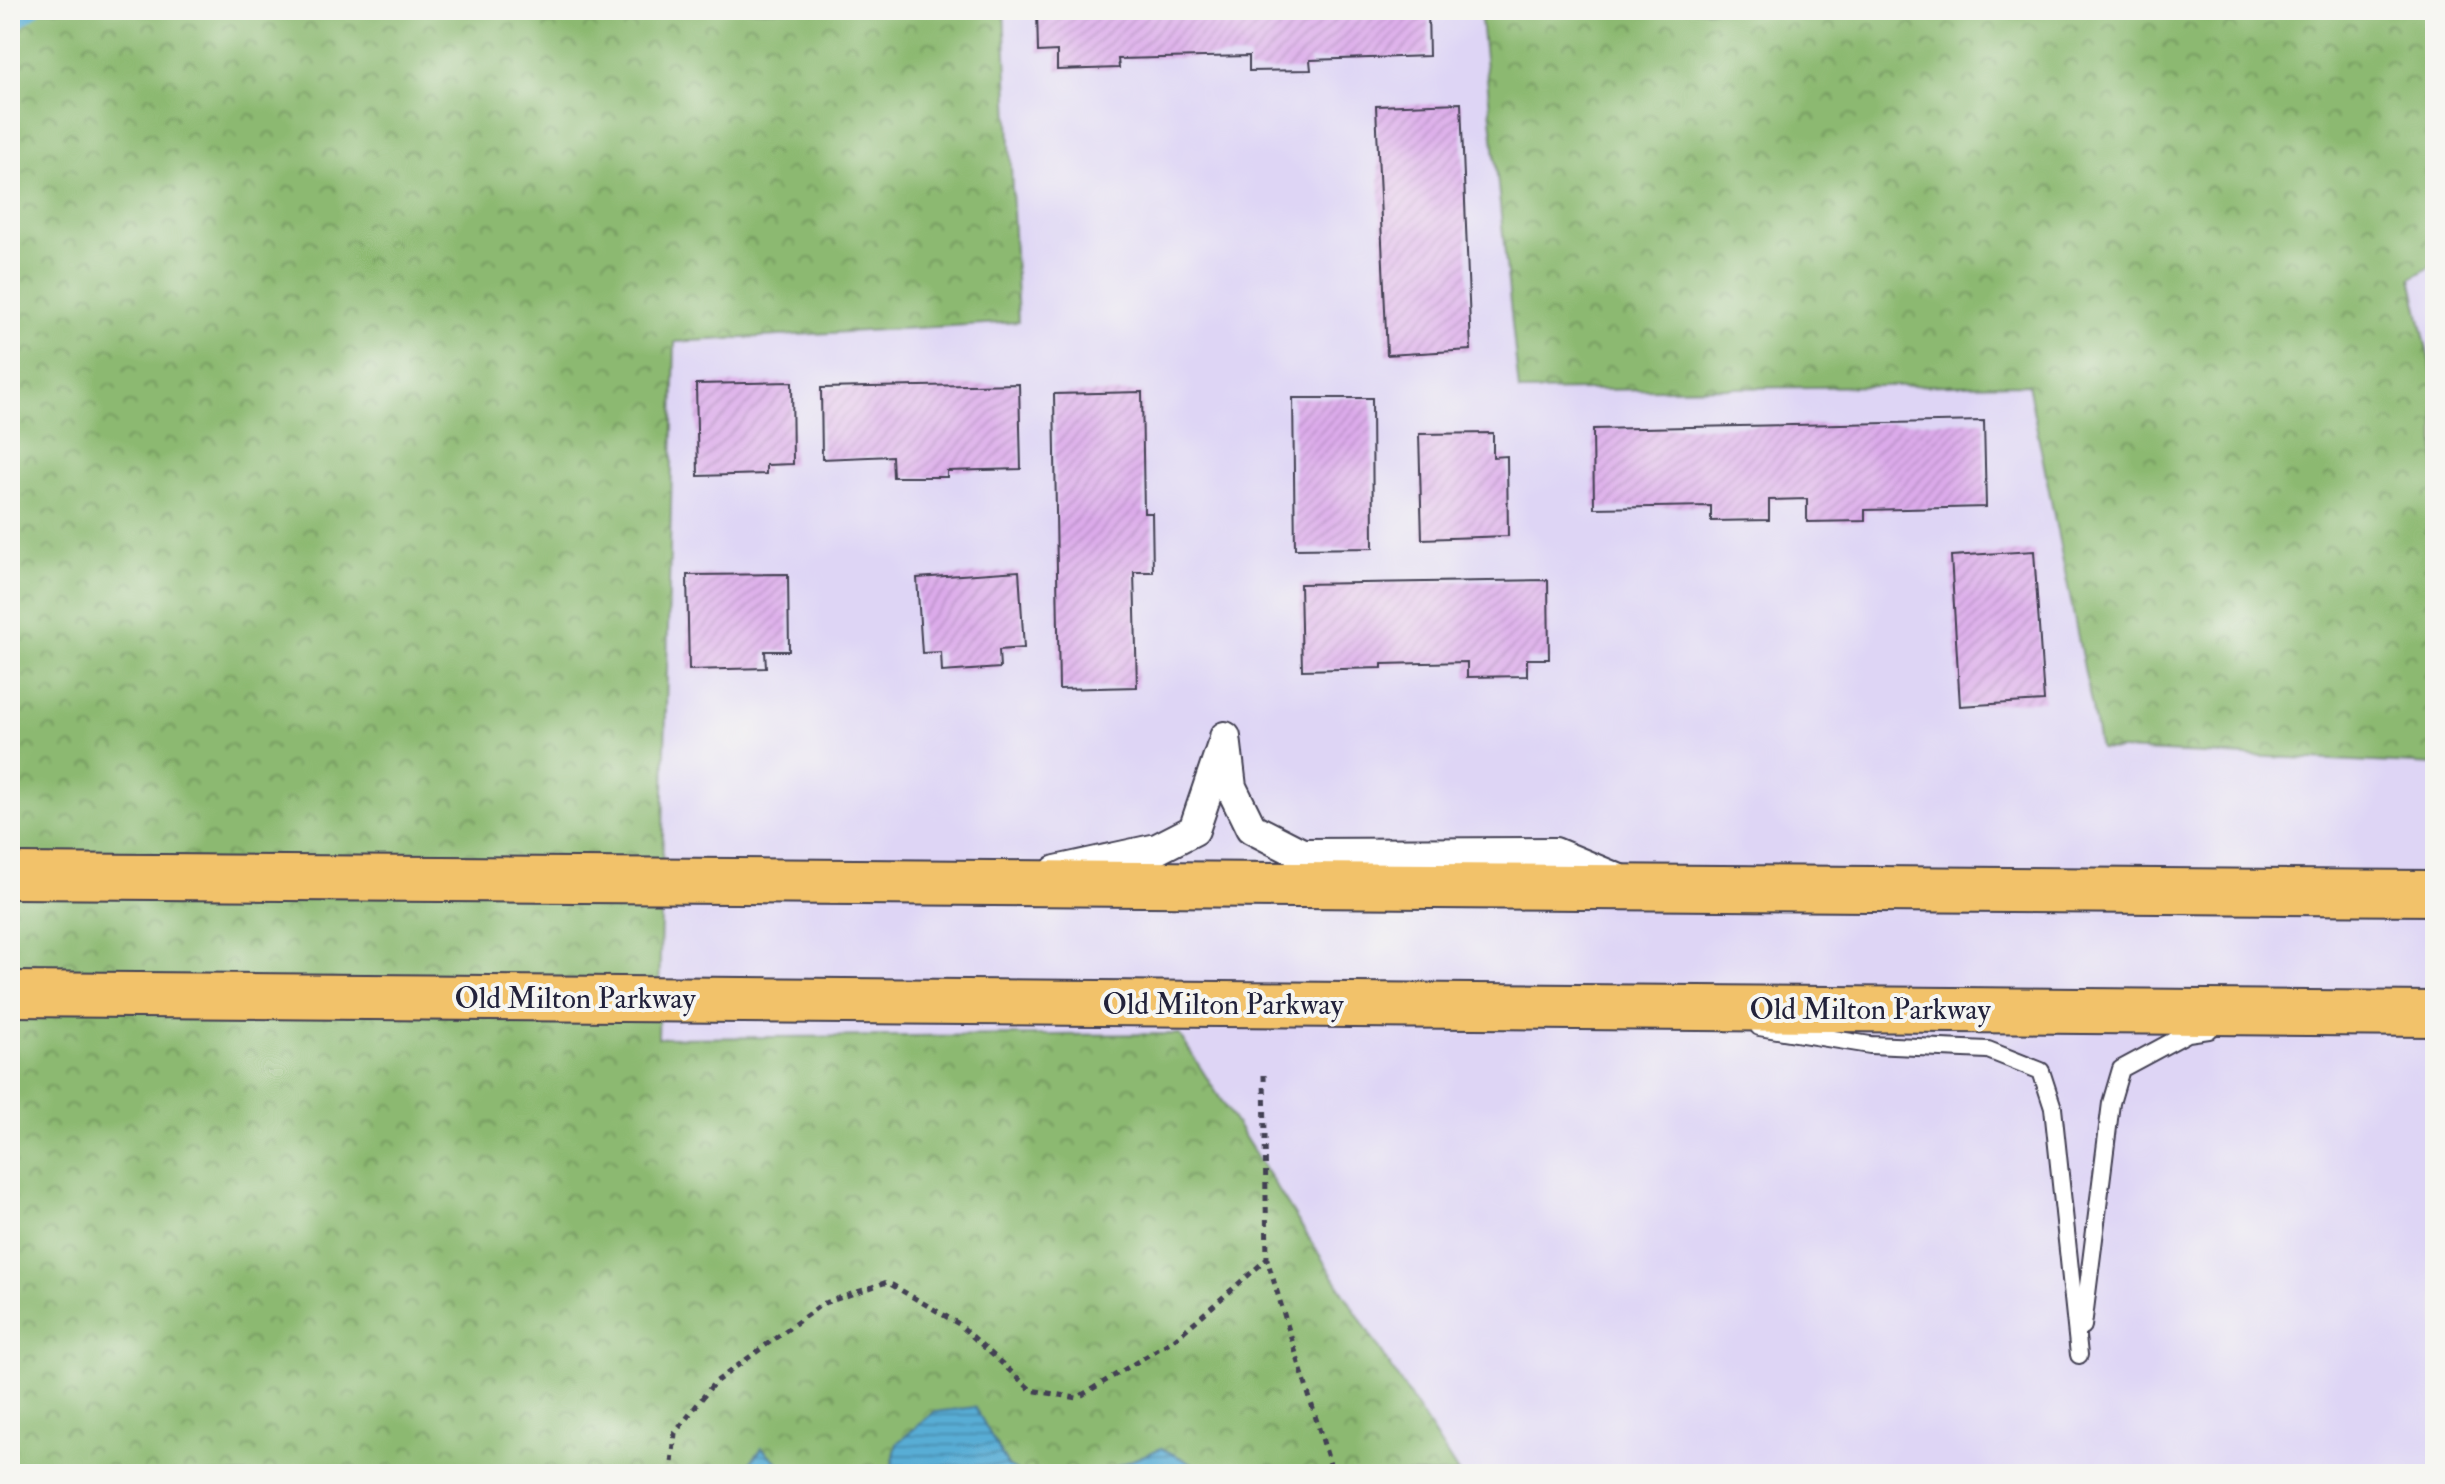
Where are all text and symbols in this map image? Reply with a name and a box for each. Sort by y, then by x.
street label: Old Milton Parkway [454,980,696,1017]
street label: Old Milton Parkway [1102,986,1344,1023]
street label: Old Milton Parkway [1749,991,1991,1028]

